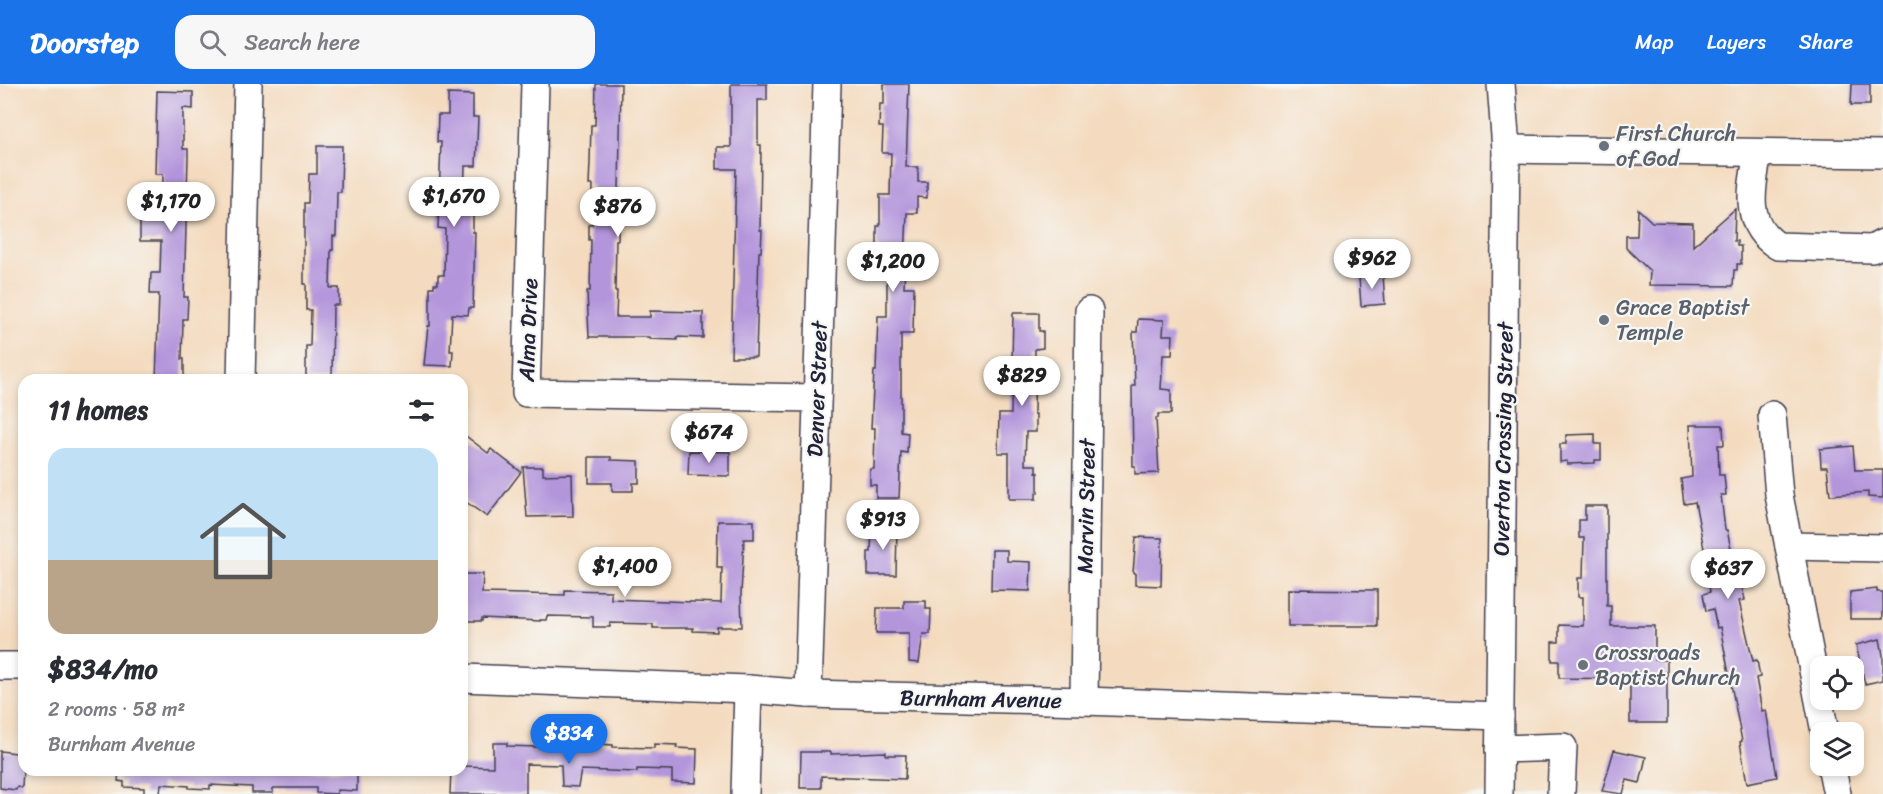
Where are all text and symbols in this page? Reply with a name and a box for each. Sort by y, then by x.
search box [175,15,595,69]
text: Doorstep [30,18,139,67]
text: Search here [244,23,360,62]
text: Map [1635,23,1674,61]
text: Layers [1707,23,1766,61]
text: Share [1799,23,1853,61]
icon: search [196,26,229,59]
place label: First Church of God [1616,114,1736,178]
marker: First Church of God [1597,139,1611,153]
pin: $1,670 [405,177,503,228]
text: $1,670 [423,179,485,214]
pin: $1,170 [122,182,220,233]
text: $1,170 [141,184,201,219]
pin: $876 [582,187,654,238]
text: $876 [594,189,642,224]
pin: $962 [1336,239,1408,290]
text: $962 [1348,241,1396,276]
pin: $1,200 [844,242,942,293]
text: $1,200 [861,244,925,279]
street label: Alma Drive [507,277,549,383]
place label: Grace Baptist Temple [1616,288,1750,352]
marker: Grace Baptist Temple [1597,313,1611,327]
street label: Denver Street [795,319,839,458]
street label: Overton Crossing Street [1481,321,1525,556]
pin: $829 [986,356,1058,407]
text: $829 [997,358,1047,393]
text: 11 homes [48,387,148,433]
icon: filters [405,394,438,427]
pin: $674 [673,413,745,464]
text: $674 [685,415,733,450]
street label: Marvin Street [1065,437,1107,574]
icon: home [189,487,297,595]
pin: $913 [847,500,919,551]
text: $913 [860,502,906,537]
pin: $1,400 [576,547,674,598]
text: $1,400 [592,549,658,584]
pin: $637 [1692,549,1764,600]
text: $637 [1704,551,1752,586]
place label: Crossroads Baptist Church [1595,633,1740,697]
text: $834/mo [48,646,158,692]
map controls [1810,656,1864,776]
button: locate [1810,656,1864,710]
marker: Crossroads Baptist Church [1576,658,1590,672]
street label: Burnham Avenue [900,678,1062,720]
text: 2 rooms · 58 m² [48,692,185,727]
pin: $834 [533,714,605,765]
text: $834 [545,716,594,751]
button: layers [1810,722,1864,776]
text: Burnham Avenue [48,727,195,762]

